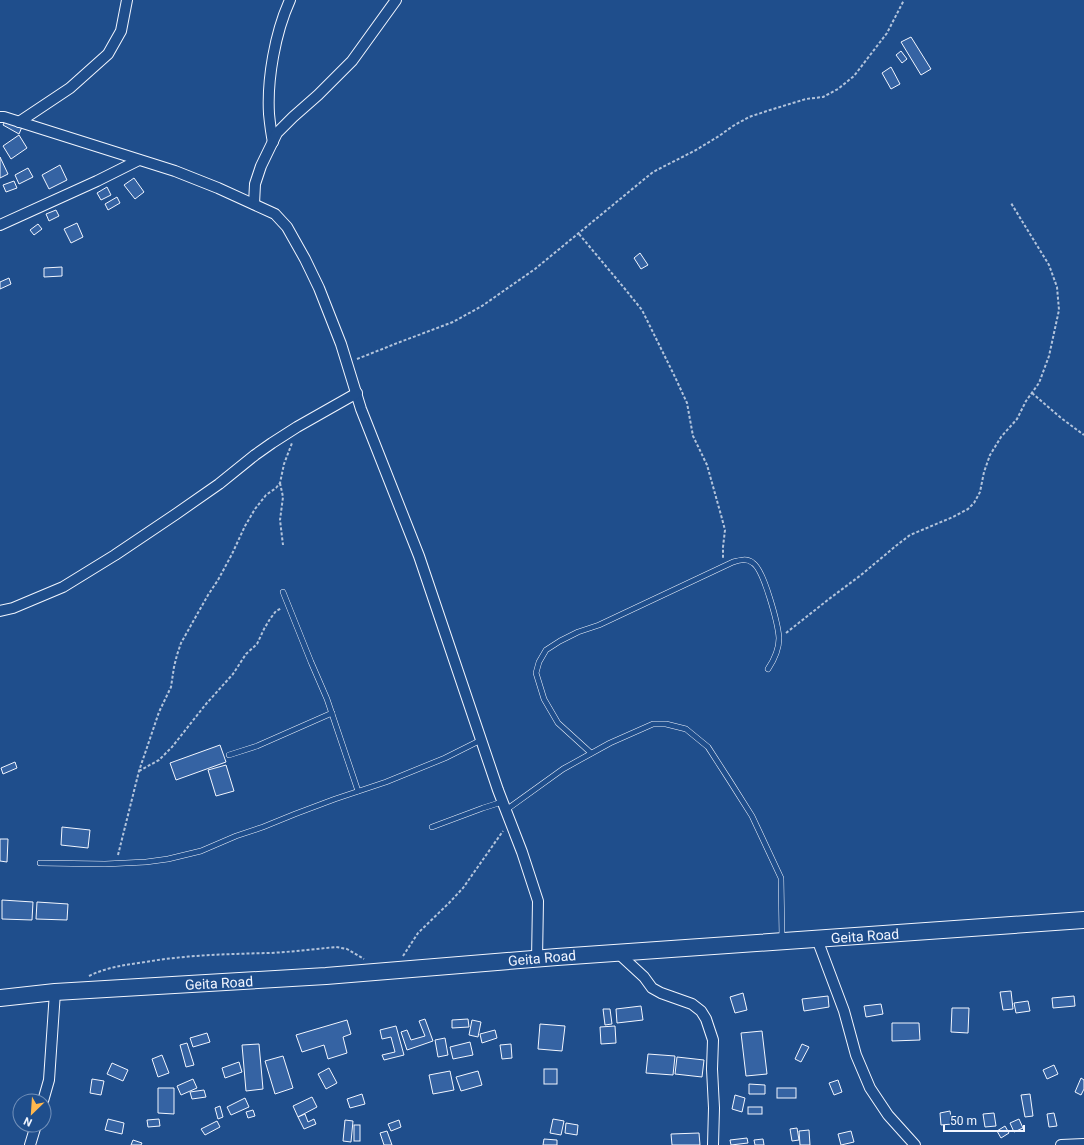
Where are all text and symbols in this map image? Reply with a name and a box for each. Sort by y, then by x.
street label: Geita Road [830,926,900,946]
street label: Geita Road [507,947,577,969]
street label: Geita Road [185,973,253,993]
north arrow [12,1093,52,1133]
scale bar [944,1107,1024,1133]
text: N [22,1114,34,1129]
text: 50 m [950,1114,977,1128]

